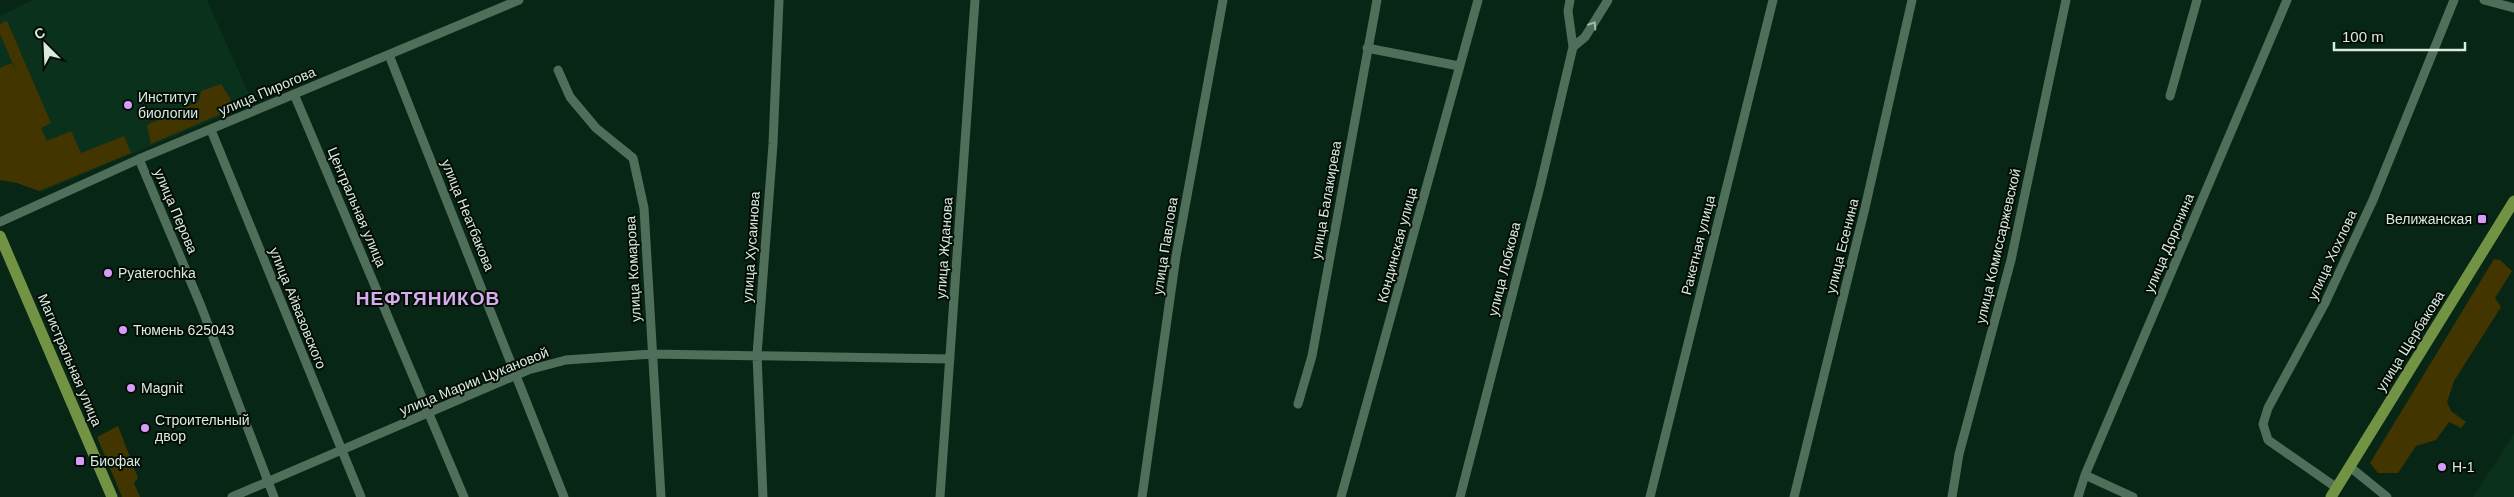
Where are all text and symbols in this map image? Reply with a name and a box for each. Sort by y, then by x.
north arrow [20,20,70,70]
scale bar [2334,20,2465,52]
one-way arrow [1587,22,1596,31]
text: С [32,24,48,42]
text: 100 m [2342,28,2384,45]
street label: улица Пирогова [216,63,318,119]
place label: Институт биологии [138,89,198,121]
marker: Институт биологии [122,99,134,111]
street label: улица Балакирева [1308,139,1344,260]
street label: Центральная улица [324,145,390,270]
street label: улица Неатбакова [438,157,498,273]
street label: улица Перова [151,166,201,256]
street label: улица Комиссаржевской [1972,167,2024,325]
street label: Кондинская улица [1374,185,1420,304]
street label: улица Хусаинова [739,191,763,303]
street label: улица Доронина [2141,191,2197,295]
street label: Ракетная улица [1678,193,1718,296]
street label: улица Жданова [932,196,956,299]
street label: улица Павлова [1149,196,1181,296]
street label: улица Есенина [1822,197,1862,295]
street label: улица Хохлова [2304,207,2360,303]
place label: Велижанская [2386,211,2472,227]
marker: Велижанская [2476,213,2488,225]
street label: улица Комарова [622,215,644,323]
street label: улица Лобкова [1485,220,1523,318]
street label: улица Айвазовского [266,245,330,371]
place label: Pyaterochka [118,265,196,281]
marker: Pyaterochka [102,267,114,279]
district label: НЕФТЯНИКОВ [356,288,500,309]
street label: улица Щербакова [2373,288,2448,394]
street label: Магистральная улица [35,291,105,429]
place label: Тюмень 625043 [133,322,235,338]
marker: Тюмень 625043 [117,324,129,336]
street label: улица Марии Цукановой [397,344,551,418]
place label: Magnit [141,380,183,396]
marker: Magnit [125,382,137,394]
place label: Строительный двор [155,412,250,444]
marker: Строительный двор [139,422,151,434]
place label: Биофак [90,453,141,469]
marker: Биофак [74,455,86,467]
place label: Н-1 [2452,459,2475,475]
marker: Н-1 [2436,461,2448,473]

